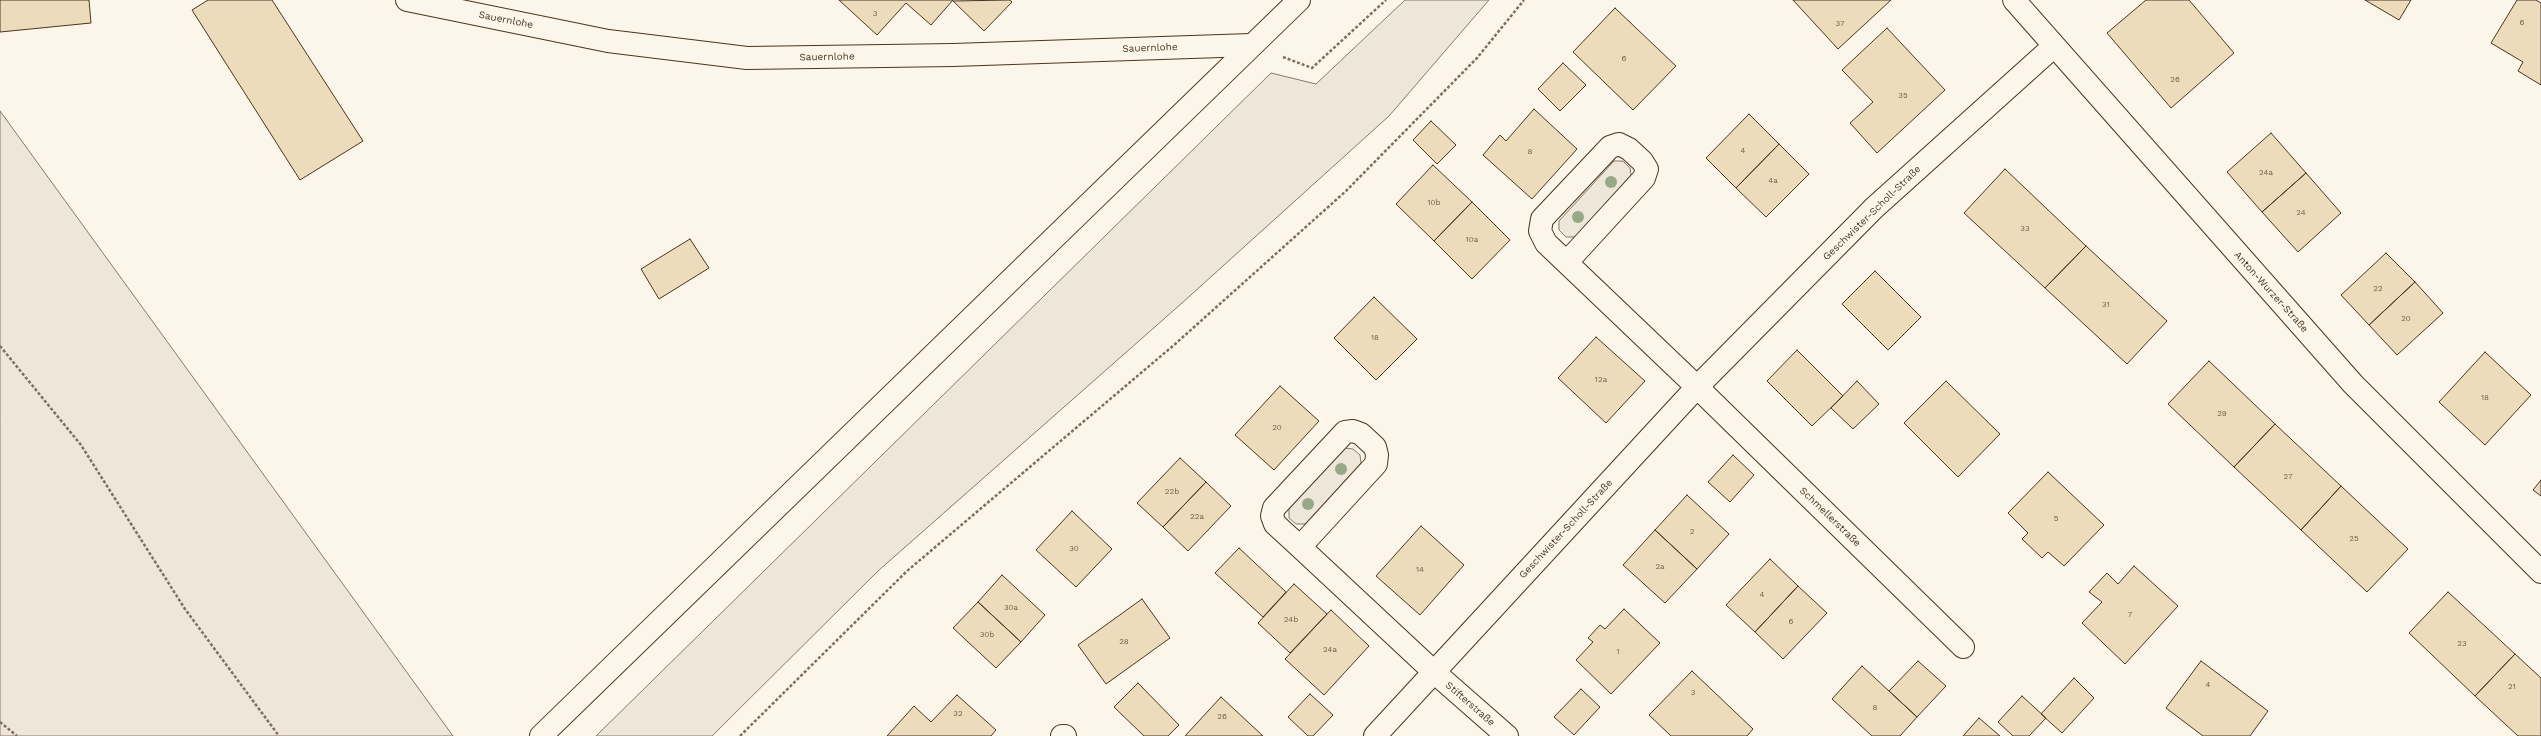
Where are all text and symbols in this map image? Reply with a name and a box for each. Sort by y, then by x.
street label: Sauernlohe [478,9,534,31]
house number: 3 [873,9,877,19]
house number: 6 [2520,18,2524,28]
house number: 37 [1836,19,1844,29]
street label: Sauernlohe [1122,41,1178,55]
street label: Sauernlohe [799,51,855,63]
house number: 6 [1622,54,1626,64]
house number: 26 [2170,75,2180,85]
house number: 35 [1898,91,1908,101]
house number: 4 [1741,146,1745,156]
house number: 8 [1528,147,1532,157]
street label: Geschwister-Scholl-Straße [1821,163,1923,263]
house number: 24a [2259,168,2273,178]
house number: 4a [1768,176,1778,186]
house number: 10b [1427,198,1441,208]
house number: 24 [2296,208,2306,218]
house number: 33 [2020,224,2030,234]
house number: 10a [1466,235,1478,245]
street label: Anton-Wurzer-Straße [2231,249,2311,335]
house number: 22 [2373,284,2383,294]
house number: 31 [2102,300,2110,310]
house number: 20 [2401,314,2411,324]
house number: 18 [1371,333,1379,343]
house number: 12a [1595,375,1607,385]
house number: 18 [2481,393,2489,403]
house number: 29 [2217,409,2227,419]
house number: 20 [1272,423,1282,433]
house number: 27 [2284,472,2292,482]
street label: Geschwister-Scholl-Straße [1517,477,1615,581]
street label: Schmellerstraße [1797,485,1863,549]
house number: 22b [1165,487,1179,497]
house number: 22a [1190,512,1204,522]
house number: 5 [2054,514,2058,524]
house number: 2 [1690,527,1694,537]
house number: 25 [2349,534,2359,544]
house number: 30 [1069,544,1079,554]
house number: 2a [1655,562,1665,572]
house number: 14 [1416,565,1424,575]
house number: 4 [1760,590,1764,600]
house number: 30a [1004,603,1018,613]
house number: 7 [2128,610,2132,620]
house number: 24b [1284,615,1298,625]
house number: 6 [1789,617,1793,627]
house number: 30b [980,630,994,640]
house number: 28 [1119,637,1129,647]
house number: 23 [2457,639,2467,649]
house number: 24a [1323,645,1337,655]
house number: 1 [1616,647,1620,657]
street label: Stifterstraße [1443,679,1497,729]
house number: 4 [2206,680,2210,690]
house number: 21 [2508,682,2516,692]
house number: 3 [1691,688,1695,698]
house number: 8 [1873,703,1877,713]
house number: 32 [953,709,963,719]
house number: 26 [1217,712,1227,722]

